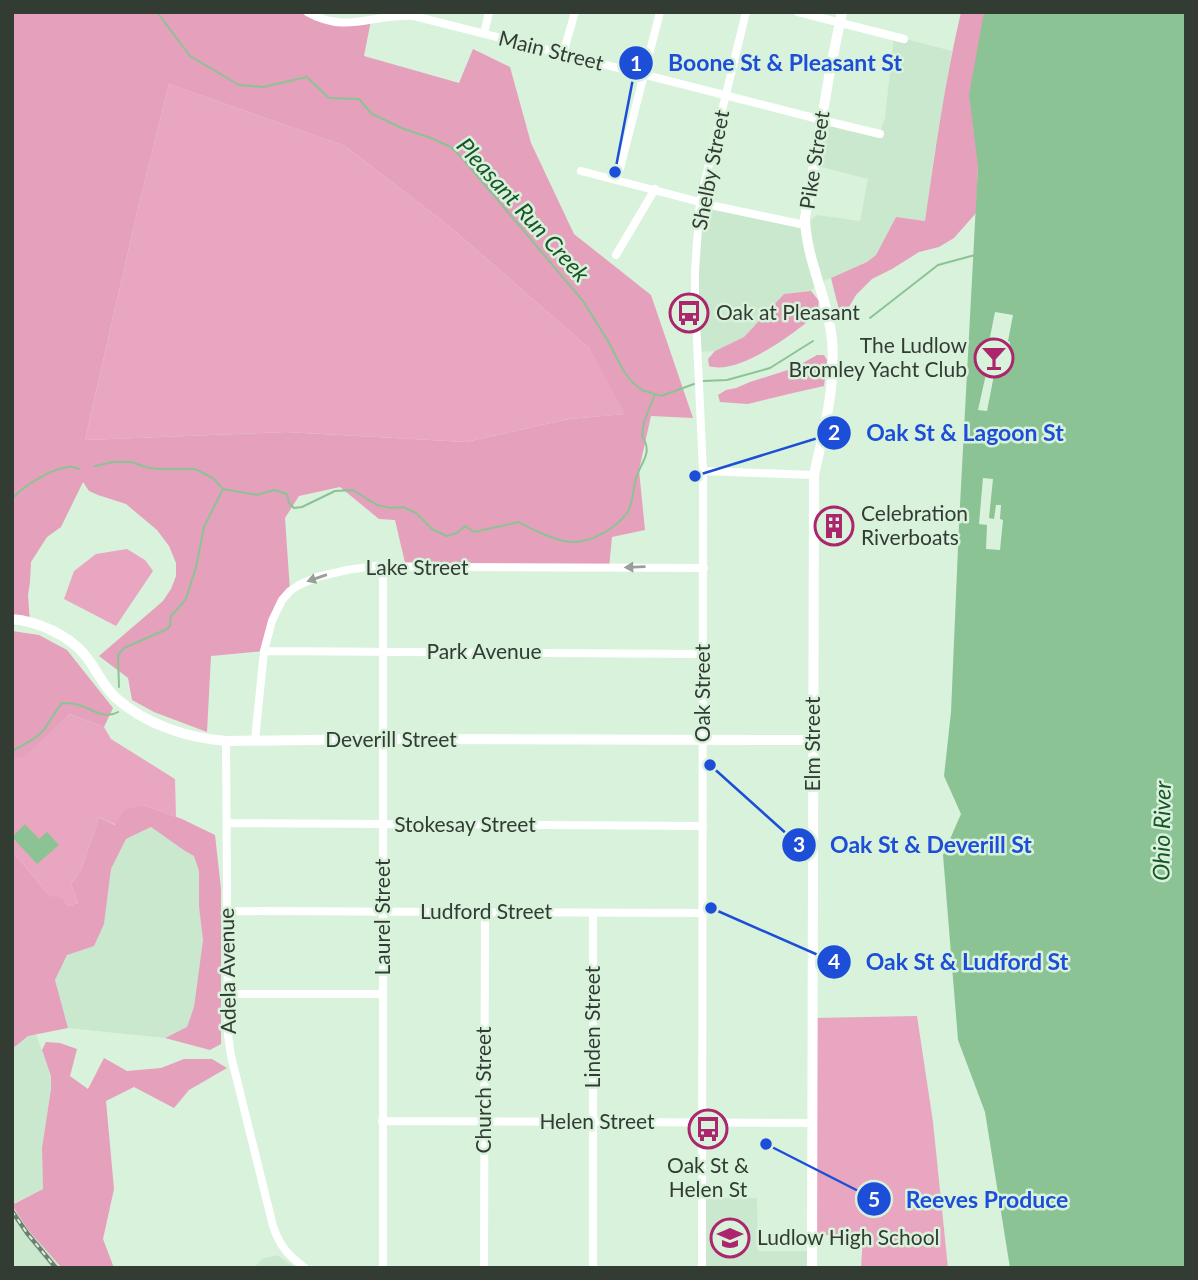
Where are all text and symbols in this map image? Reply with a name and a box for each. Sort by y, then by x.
street label: Main Street [496,24,607,75]
callout: Boone St & Pleasant St [619,41,916,85]
text: Boone St & Pleasant St [668,48,902,76]
text: 1 [630,50,642,75]
street label: Shelby Street [686,107,733,232]
street label: Pike Street [793,108,834,211]
water label: Pleasant Run Creek [452,131,597,288]
bus stop icon: Oak at Pleasant [668,292,710,334]
place label: Oak at Pleasant [716,299,860,324]
place label: The Ludlow Bromley Yacht Club [788,332,967,381]
bar icon: The Ludlow Bromley Yacht Club [973,337,1015,379]
callout: Oak St & Lagoon St [817,411,1077,455]
text: Oak St & Lagoon St [866,418,1064,446]
text: 2 [828,419,840,444]
place label: Celebration Riverboats [861,500,968,549]
building icon: Celebration Riverboats [813,505,855,547]
street label: Lake Street [365,554,469,579]
one-way arrow [624,562,646,573]
one-way arrow [306,573,327,584]
street label: Park Avenue [426,638,542,663]
street label: Oak Street [689,643,714,742]
street label: Elm Street [799,696,824,791]
street label: Deverill Street [325,726,457,751]
water label: Ohio River [1146,780,1176,881]
street label: Stokesay Street [394,811,536,836]
callout: Oak St & Deverill St [781,823,1046,867]
text: Oak St & Deverill St [830,830,1032,858]
text: 3 [793,831,805,856]
street label: Laurel Street [369,858,394,975]
street label: Ludford Street [420,898,553,923]
street label: Adela Avenue [213,908,240,1034]
callout: Oak St & Ludford St [816,940,1082,984]
text: Oak St & Ludford St [866,947,1069,975]
text: 4 [828,948,840,973]
street label: Linden Street [579,965,604,1088]
street label: Church Street [470,1026,495,1154]
street label: Helen Street [539,1108,655,1133]
bus stop icon: Oak St & Helen St [687,1108,729,1150]
place label: Oak St & Helen St [667,1152,749,1201]
callout: Reeves Produce [856,1177,1082,1221]
text: Reeves Produce [906,1185,1068,1213]
text: 5 [868,1186,880,1211]
school or university icon: Ludlow High School [709,1217,751,1259]
place label: Ludlow High School [757,1224,940,1249]

